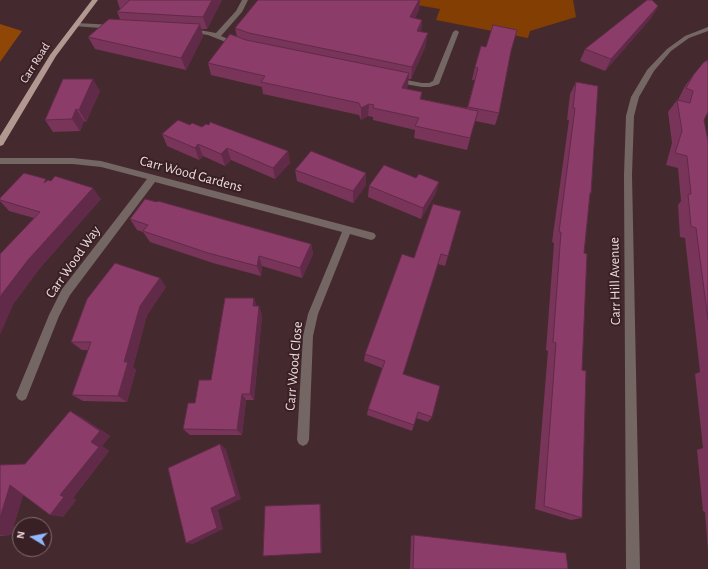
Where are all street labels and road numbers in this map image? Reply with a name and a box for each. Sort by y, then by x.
street label: Carr Road [17,40,53,86]
street label: Carr Wood Gardens [138,152,244,196]
street label: Carr Wood Way [42,223,104,301]
street label: Carr Hill Avenue [606,237,624,325]
street label: Carr Wood Close [282,321,306,411]

